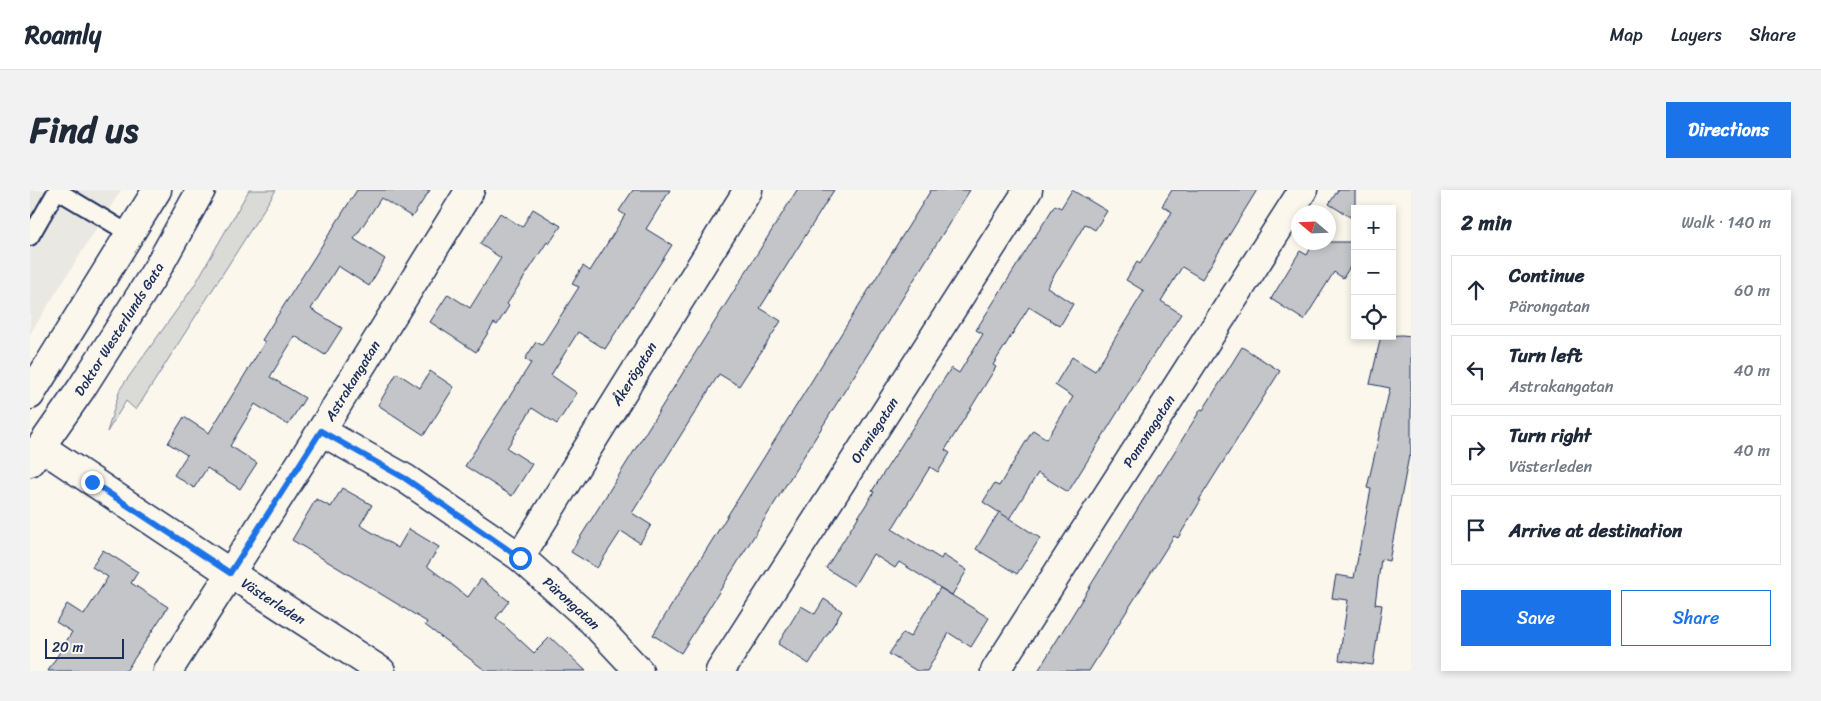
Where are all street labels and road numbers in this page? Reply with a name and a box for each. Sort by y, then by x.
street label: Doktor Westerlunds Gata [68,258,171,401]
street label: Astrakangatan [317,335,388,427]
street label: Åkerögatan [604,336,664,412]
street label: Pomonagatan [1116,389,1182,473]
street label: Oraniegatan [844,392,906,469]
street label: Västerleden [236,571,311,632]
street label: Pärongatan [537,571,607,636]

